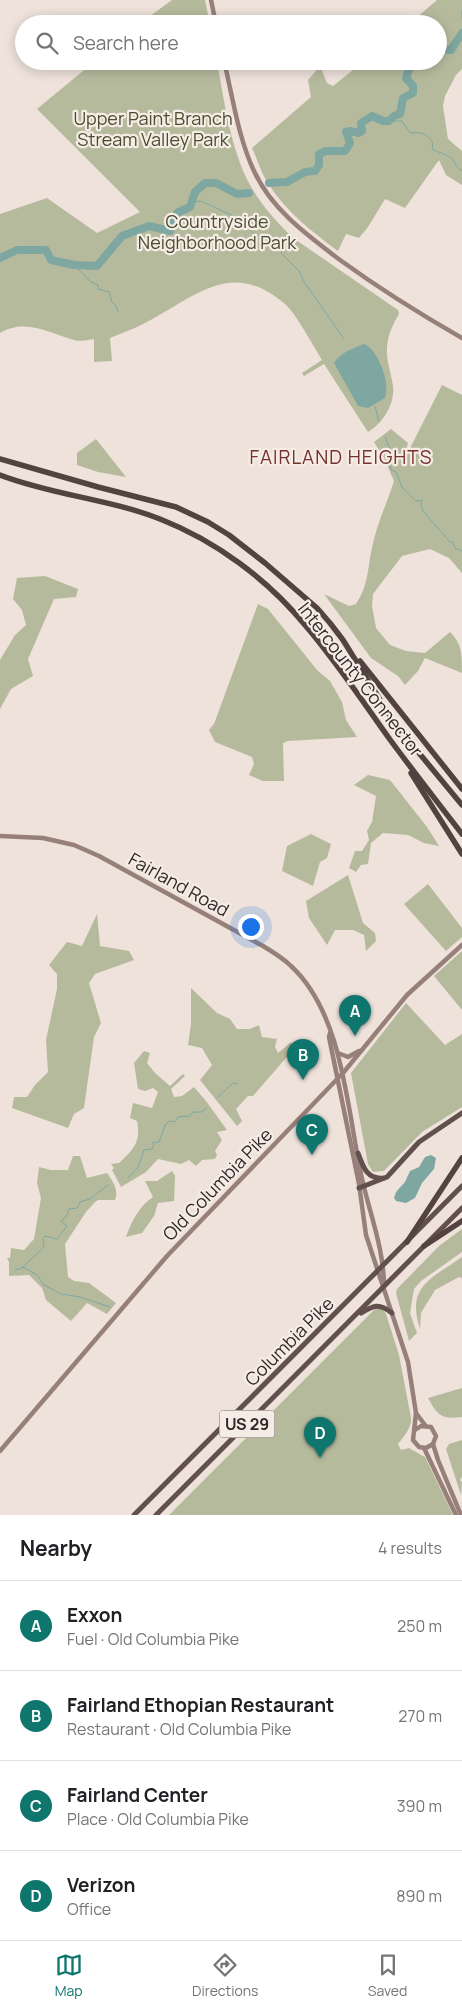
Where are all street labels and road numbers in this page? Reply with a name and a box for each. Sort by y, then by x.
street label: Intercounty Connector [293,597,429,762]
street label: Fairland Road [125,847,233,921]
street label: Old Columbia Pike [157,1122,277,1246]
street label: Columbia Pike [239,1291,339,1391]
road number: US 29 [220,1410,274,1438]

